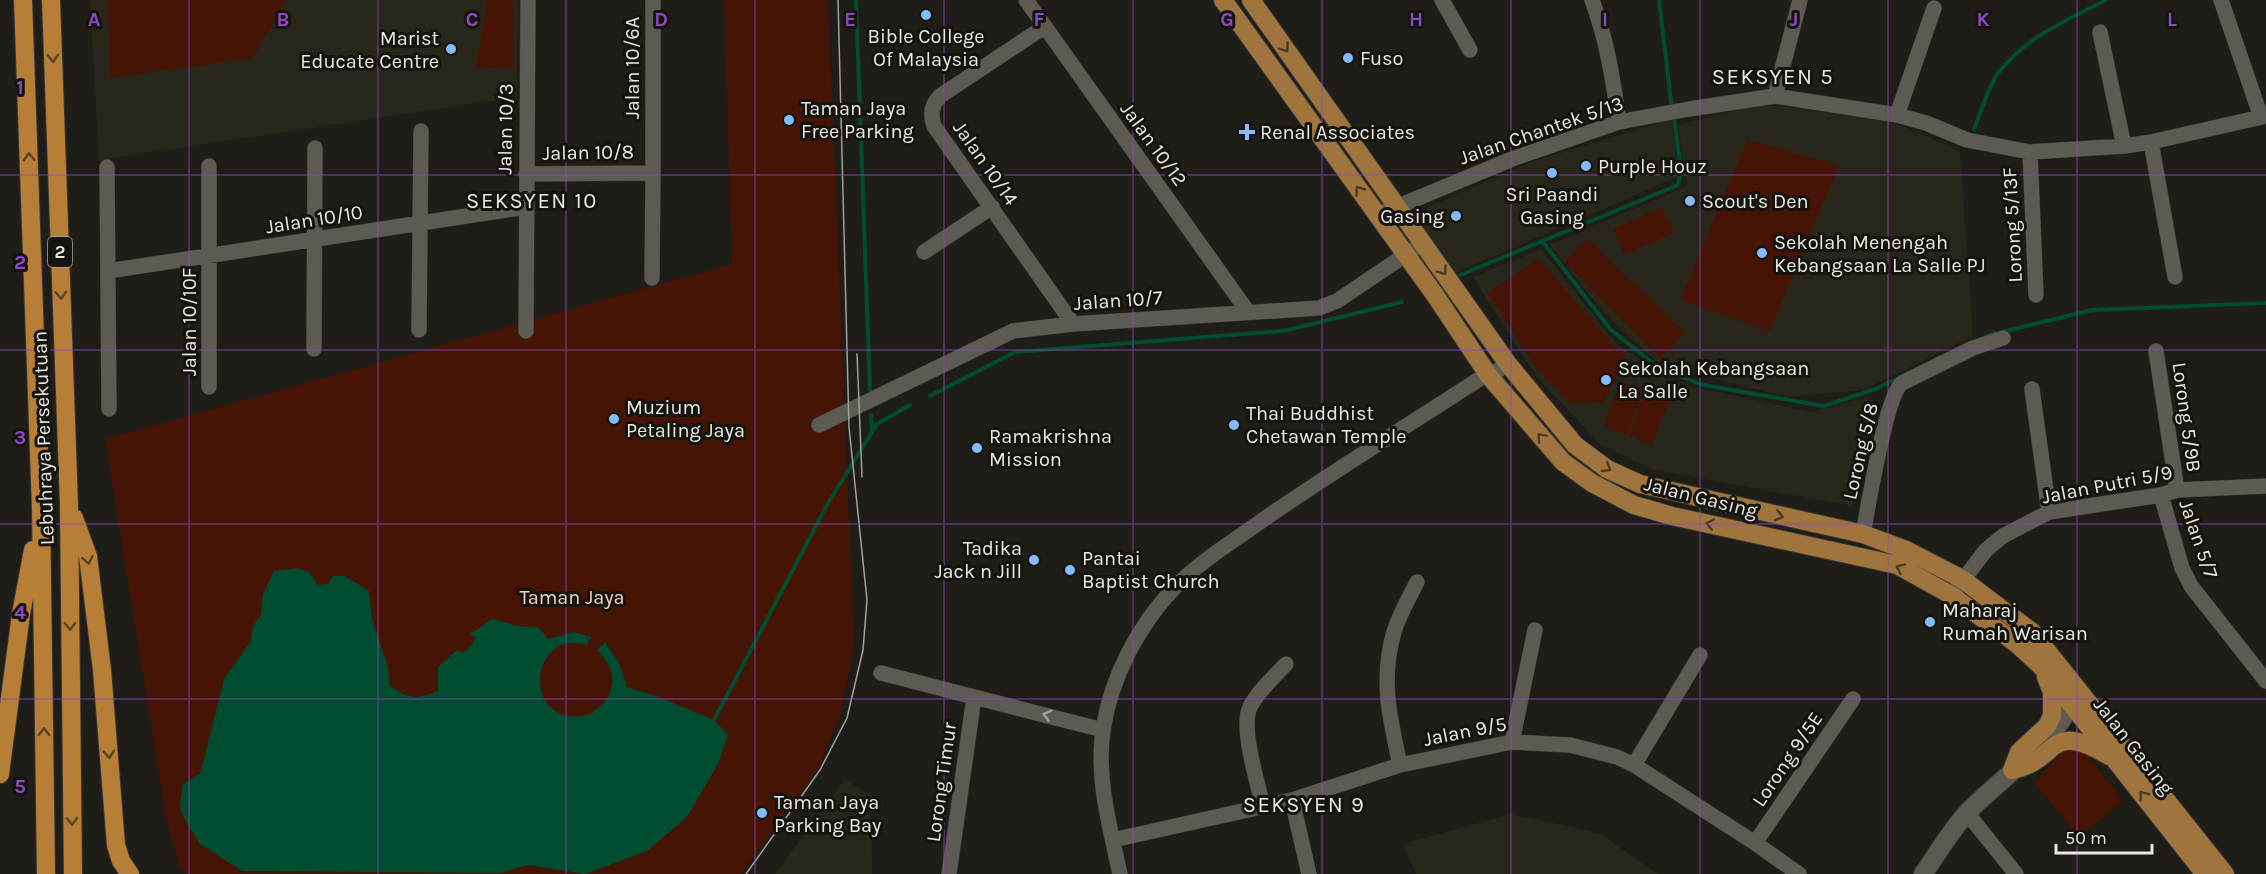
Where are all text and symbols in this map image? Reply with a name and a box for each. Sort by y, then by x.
text: A [88,8,101,31]
text: B [277,8,289,31]
text: C [466,8,478,31]
text: D [654,8,668,31]
text: E [844,8,856,31]
marker: Bible College Of Malaysia [919,8,933,22]
text: F [1034,8,1045,31]
text: G [1220,8,1234,31]
text: H [1409,8,1423,31]
text: I [1602,8,1608,31]
text: J [1790,8,1798,31]
text: K [1976,8,1990,31]
text: L [2167,8,2177,31]
street label: Jalan 10/6A [621,17,644,119]
place label: Bible College Of Malaysia [867,25,985,71]
place label: Marist Educate Centre [300,27,439,73]
one-way arrow [1278,41,1289,52]
marker: Marist Educate Centre [444,42,458,56]
place label: Fuso [1360,47,1404,70]
marker: Fuso [1341,51,1355,65]
one-way arrow [46,54,59,63]
district label: SEKSYEN 5 [1712,64,1834,90]
text: 1 [16,76,24,99]
street label: Jalan 10/3 [493,83,518,175]
street label: Jalan Chantek 5/13 [1456,92,1626,169]
place label: Taman Jaya Free Parking [801,97,914,143]
street label: Jalan 10/12 [1116,98,1192,191]
marker: Taman Jaya Free Parking [782,113,796,127]
street label: Jalan 10/14 [948,117,1023,210]
place label: Renal Associates [1260,121,1415,144]
marker: Renal Associates [1238,123,1256,141]
street label: Jalan 10/8 [542,140,634,165]
one-way arrow [23,152,36,161]
place label: Purple Houz [1598,155,1707,178]
marker: Purple Houz [1579,159,1593,173]
marker: Sri Paandi Gasing [1545,166,1559,180]
street label: Lorong 5/13F [1998,167,2027,283]
place label: Sri Paandi Gasing [1506,183,1599,229]
one-way arrow [1355,186,1366,197]
district label: SEKSYEN 10 [466,188,598,214]
place label: Scout's Den [1702,190,1808,213]
marker: Scout's Den [1683,194,1697,208]
street label: Jalan 10/10 [264,200,364,239]
place label: Gasing [1380,205,1444,228]
marker: Gasing [1449,209,1463,223]
place label: Sekolah Menengah Kebangsaan La Salle PJ [1774,231,1986,277]
road number: 2 [48,237,72,267]
marker: Sekolah Menengah Kebangsaan La Salle PJ [1755,246,1769,260]
text: 2 [14,251,26,274]
one-way arrow [1436,264,1447,275]
street label: Jalan 10/10F [178,268,201,376]
street label: Jalan 10/7 [1073,286,1164,315]
one-way arrow [55,291,68,300]
street label: Lebuhraya Persekutuan [28,330,59,546]
place label: Sekolah Kebangsaan La Salle [1618,357,1809,403]
street label: Lorong 5/9B [2167,361,2206,473]
marker: Sekolah Kebangsaan La Salle [1599,373,1613,387]
place label: Muzium Petaling Jaya [626,396,745,442]
street label: Lorong 5/8 [1838,400,1883,502]
place label: Thai Buddhist Chetawan Temple [1246,402,1407,448]
marker: Muzium Petaling Jaya [607,412,621,426]
marker: Thai Buddhist Chetawan Temple [1227,418,1241,432]
place label: Ramakrishna Mission [989,425,1112,471]
text: 3 [14,426,26,449]
one-way arrow [1537,433,1548,444]
marker: Ramakrishna Mission [970,441,984,455]
one-way arrow [1601,460,1611,472]
street label: Jalan Putri 5/9 [2040,461,2174,508]
street label: Jalan Gasing [1642,472,1760,523]
street label: Jalan 5/7 [2174,497,2223,582]
one-way arrow [1774,508,1784,521]
one-way arrow [1705,518,1715,531]
place label: Tadika Jack n Jill [935,537,1022,583]
place label: Pantai Baptist Church [1082,547,1219,593]
marker: Tadika Jack n Jill [1027,553,1041,567]
one-way arrow [81,555,94,565]
marker: Pantai Baptist Church [1063,563,1077,577]
one-way arrow [1895,563,1906,575]
park label: Taman Jaya [519,586,625,609]
place label: Maharaj Rumah Warisan [1942,599,2088,645]
text: 4 [14,601,26,624]
marker: Maharaj Rumah Warisan [1923,615,1937,629]
one-way arrow [64,622,76,631]
street label: Jalan Gasing [2089,693,2178,799]
street label: Lorong 9/5E [1747,708,1828,811]
one-way arrow [1042,710,1052,723]
street label: Jalan 9/5 [1422,712,1509,751]
street label: Lorong Timur [922,720,961,843]
one-way arrow [38,727,50,736]
one-way arrow [102,749,115,758]
text: 5 [14,775,26,798]
one-way arrow [2139,790,2150,801]
place label: Taman Jaya Parking Bay [774,791,881,837]
district label: SEKSYEN 9 [1243,792,1365,818]
marker: Taman Jaya Parking Bay [755,806,769,820]
one-way arrow [66,817,78,826]
scale bar [2056,817,2152,855]
text: 50 m [2065,827,2107,849]

